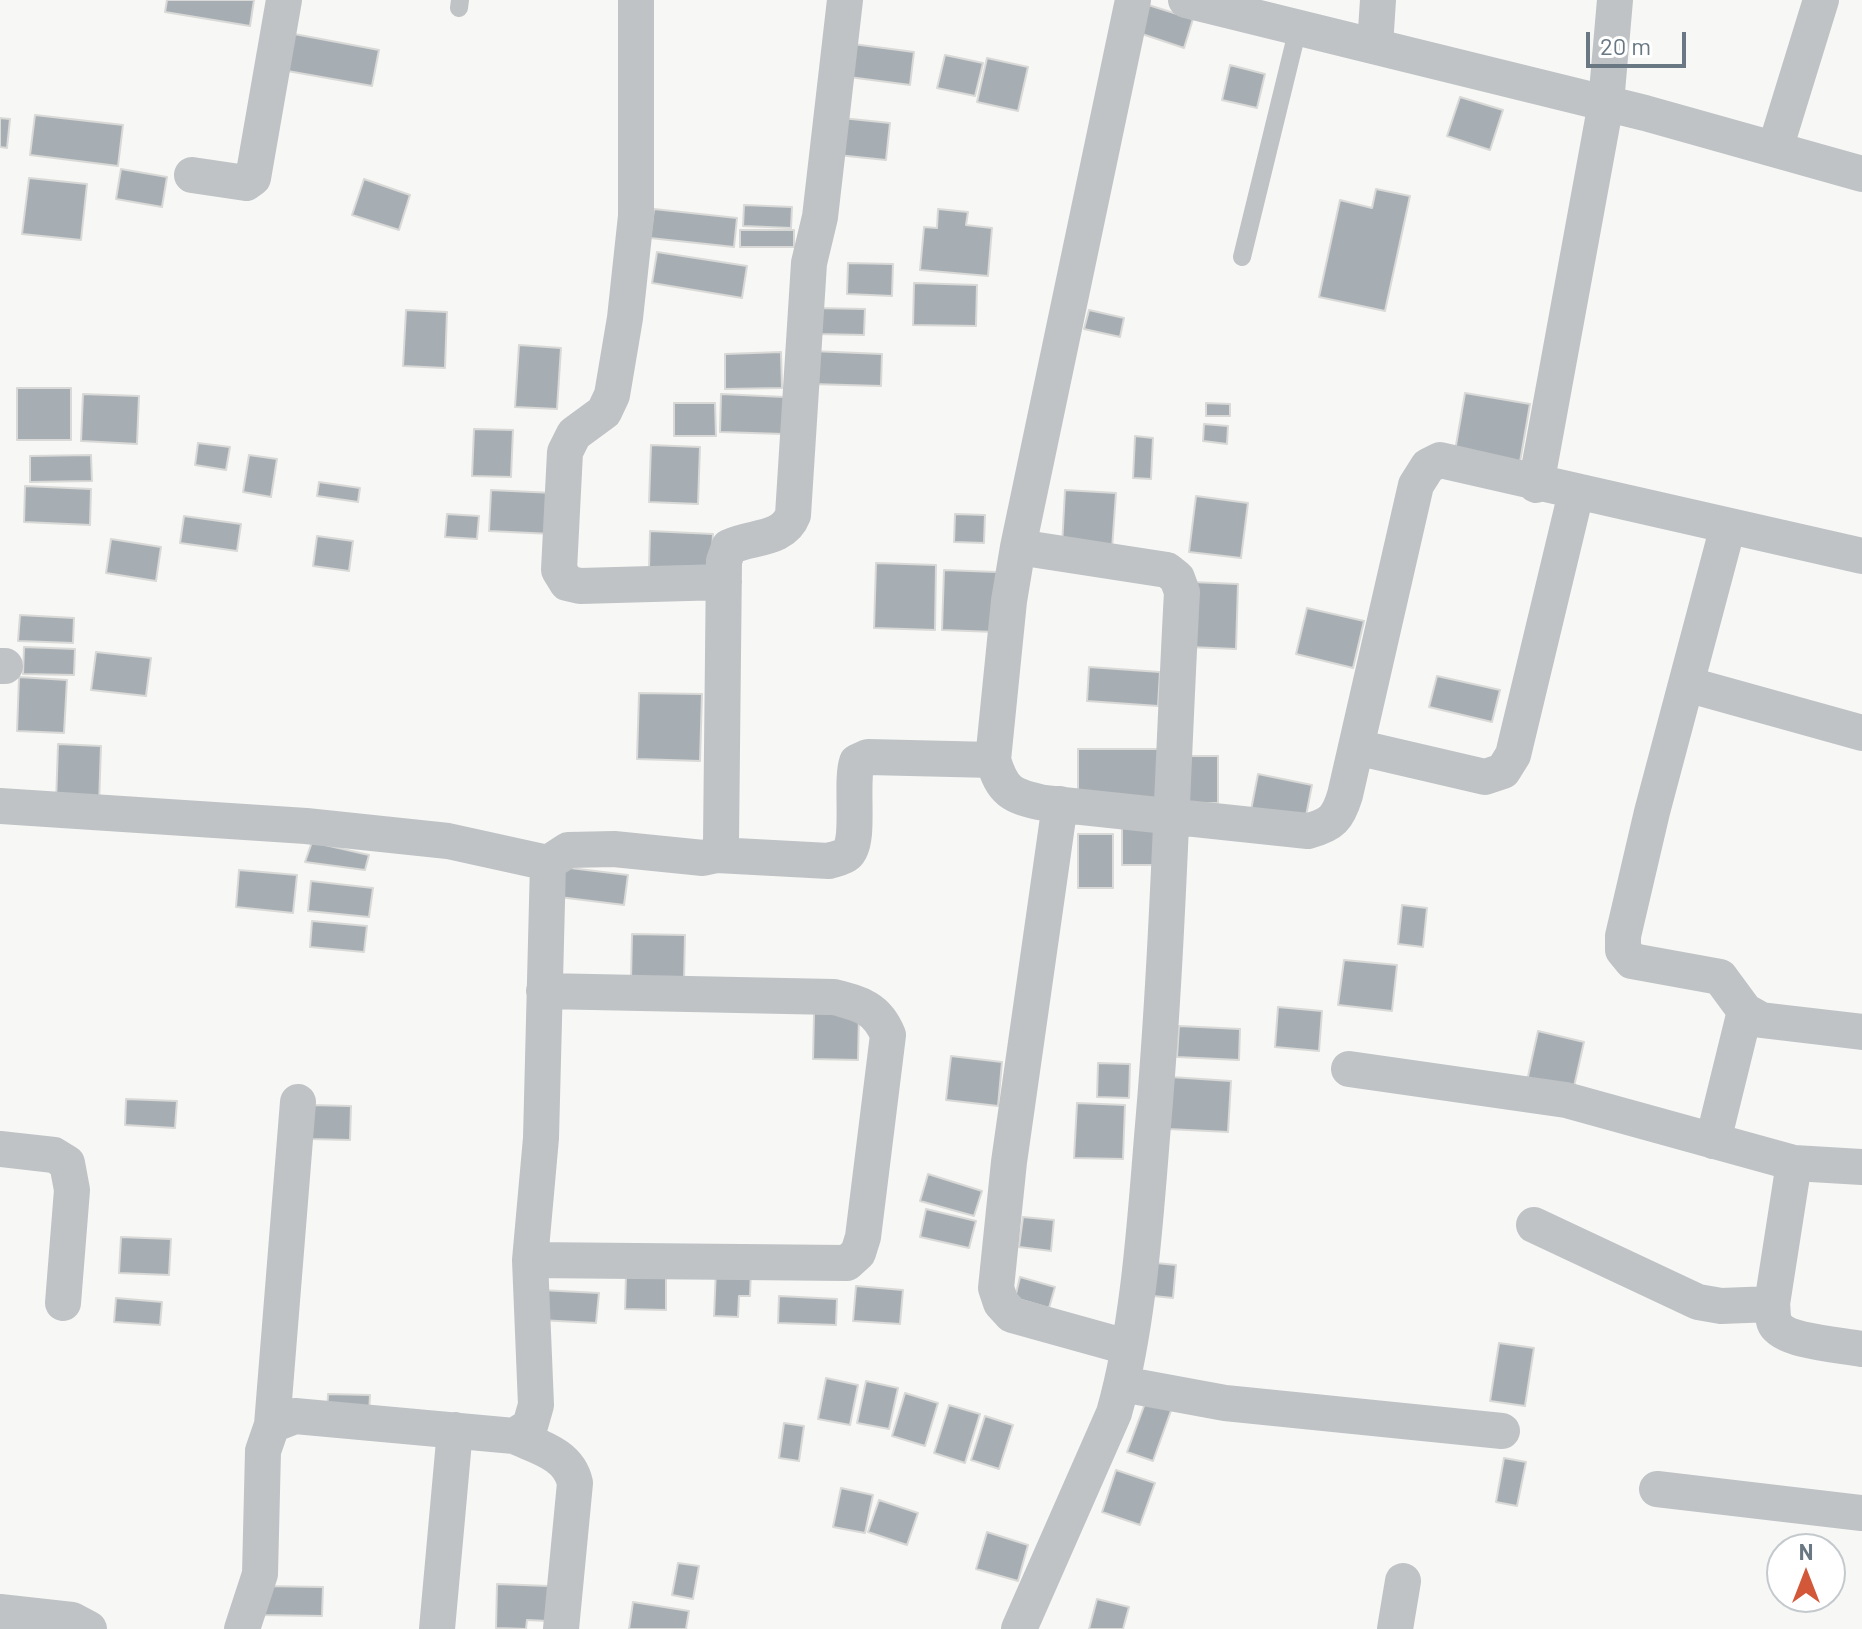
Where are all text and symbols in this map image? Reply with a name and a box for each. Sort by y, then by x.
scale bar [1590,16,1690,66]
text: 20 m [1600,31,1651,60]
north arrow [1766,1533,1846,1613]
text: N [1799,1538,1813,1564]

